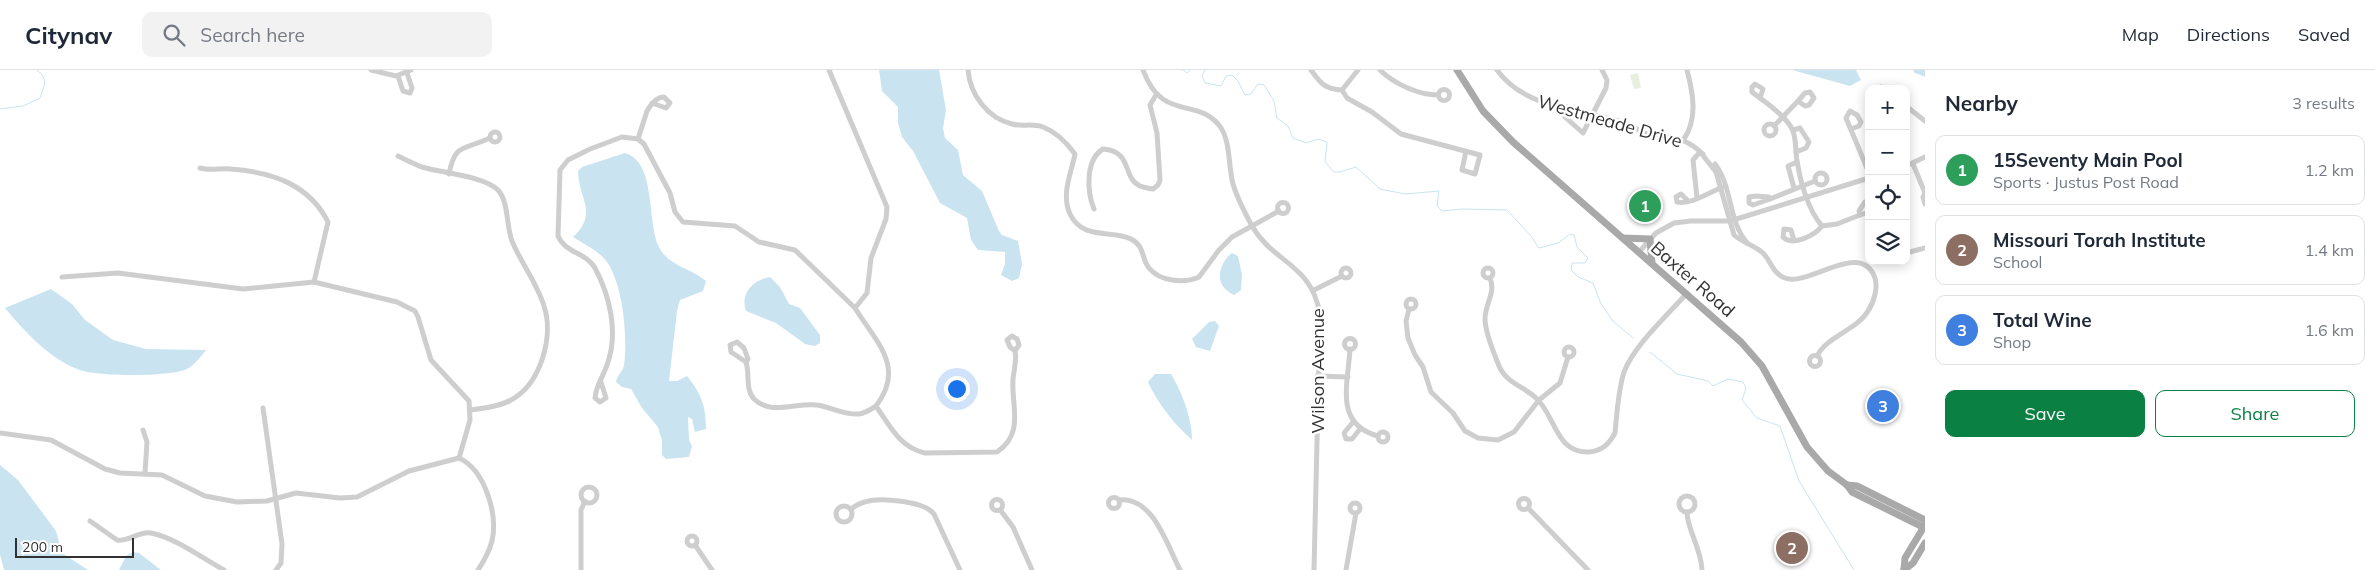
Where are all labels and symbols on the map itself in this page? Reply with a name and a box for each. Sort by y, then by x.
street label: Westmeade Drive [1535,89,1685,153]
pin: 1 [1629,187,1661,225]
street label: Baxter Road [1646,236,1740,322]
street label: Wilson Avenue [1306,308,1329,434]
your location [944,376,970,402]
pin: 3 [1867,387,1899,425]
pin: 2 [1776,529,1808,567]
scale bar [15,535,134,558]

